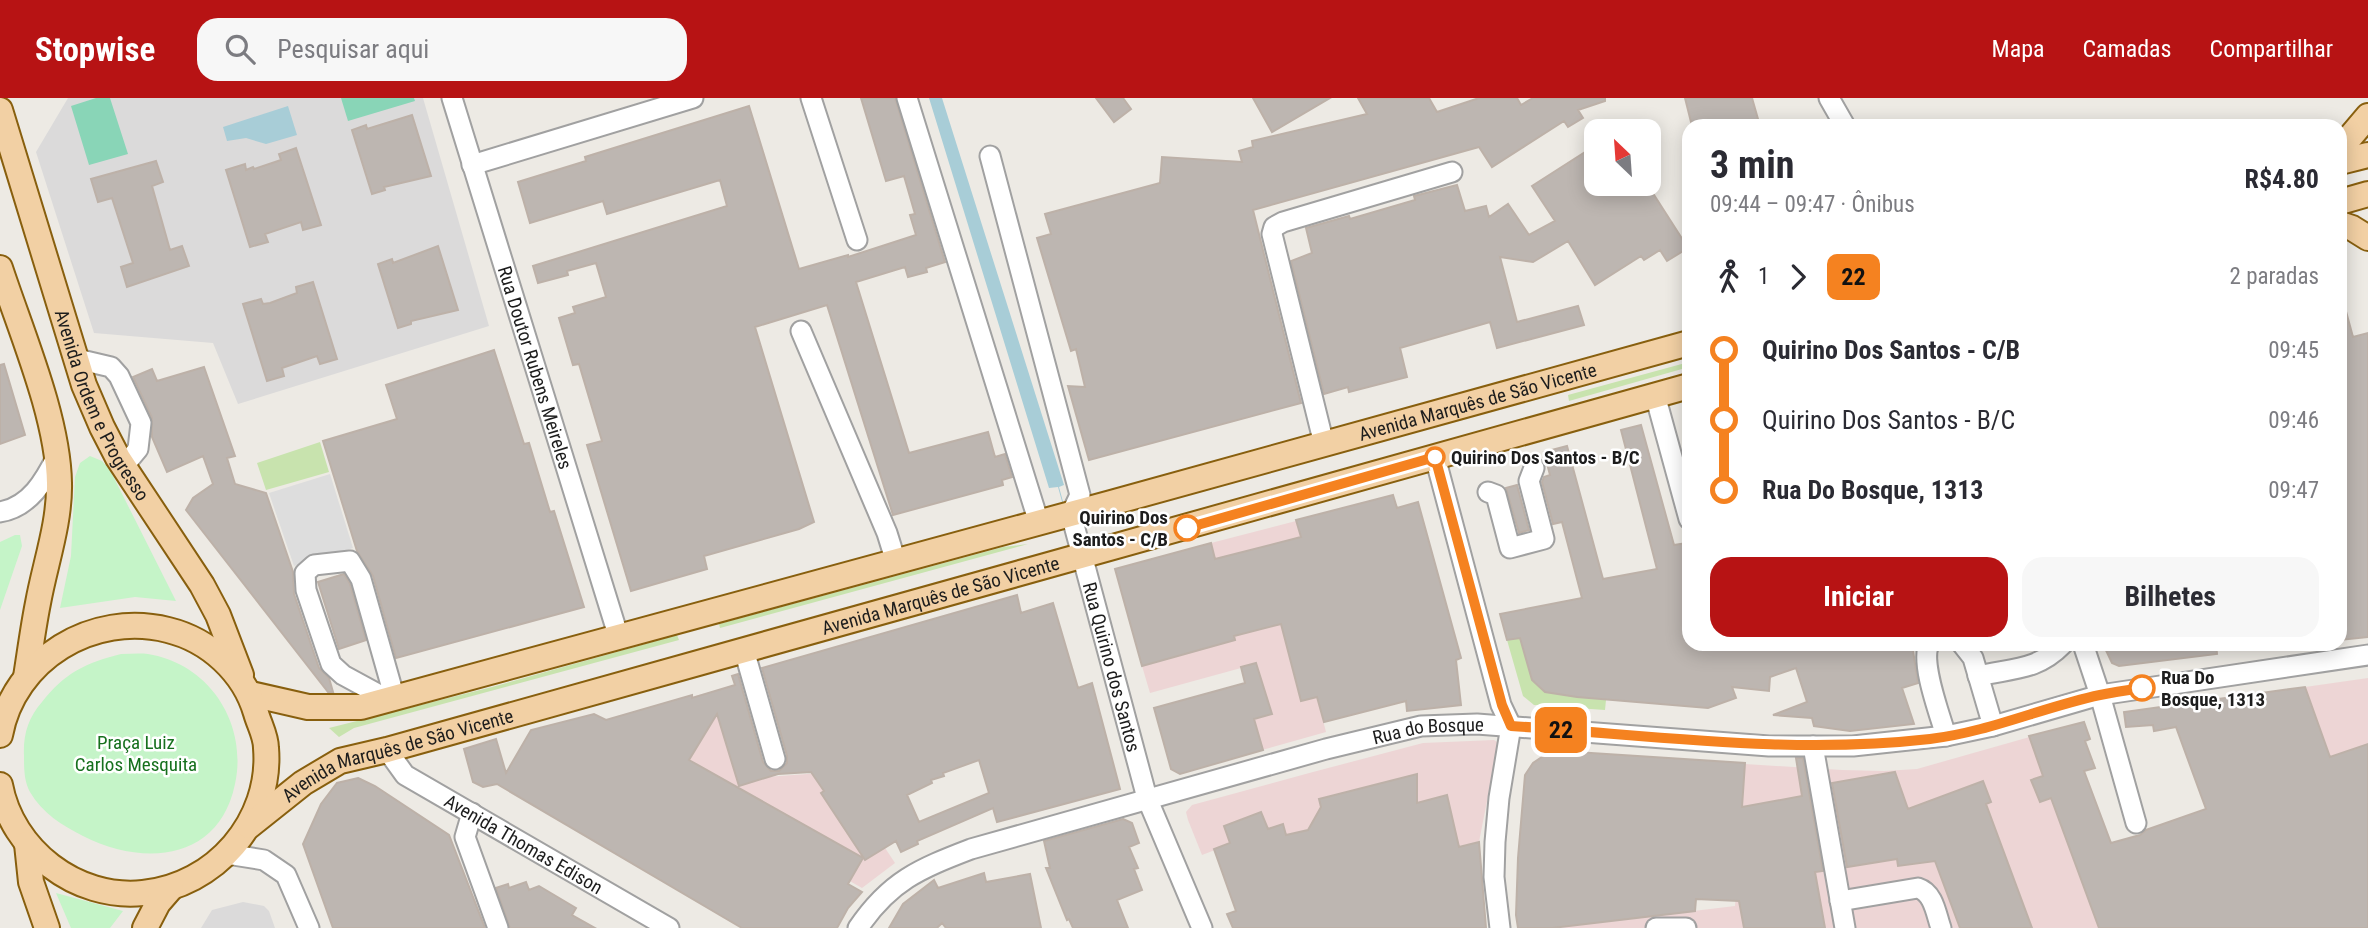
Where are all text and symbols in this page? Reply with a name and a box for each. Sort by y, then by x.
search box [197,18,687,81]
text: Stopwise [35,30,155,69]
icon: search [221,30,259,68]
text: Pesquisar aqui [277,34,429,64]
text: Mapa [1992,35,2045,63]
text: Camadas [2083,35,2172,63]
text: Compartilhar [2210,35,2333,63]
north arrow [1584,119,1661,196]
map controls [1584,119,1661,196]
text: 3 min [1710,143,1794,187]
text: R$4.80 [2245,164,2319,194]
text: 09:44 – 09:47 · Ônibus [1710,191,1915,218]
icon: walk [1710,258,1748,296]
icon: forward [1779,258,1817,296]
street label: Rua Doutor Rubens Meireles [493,263,577,472]
text: 1 [1758,263,1769,290]
text: 22 [1841,263,1866,291]
text: 2 paradas [2230,263,2319,290]
street label: Avenida Ordem e Progresso [50,307,154,505]
text: Quirino Dos Santos - C/B [1762,335,2020,365]
text: 09:45 [2268,337,2319,364]
street label: Avenida Marquês de São Vicente [1356,358,1599,446]
text: Quirino Dos Santos - B/C [1762,405,2015,435]
text: 09:46 [2268,407,2319,434]
place label: Quirino Dos Santos - B/C [1451,446,1640,469]
marker: Quirino Dos Santos - B/C [1425,447,1445,467]
text: Rua Do Bosque, 1313 [1762,475,1983,505]
text: 09:47 [2268,477,2319,504]
place label: Quirino Dos Santos - C/B [1072,506,1168,551]
marker: Quirino Dos Santos - C/B [1174,515,1200,541]
street label: Avenida Marquês de São Vicente [819,552,1062,640]
button: Iniciar [1710,557,2008,637]
button: Bilhetes [2022,557,2319,637]
street label: Rua Quirino dos Santos [1078,580,1145,754]
place label: Rua Do Bosque, 1313 [2161,666,2265,711]
marker: Rua Do Bosque, 1313 [2129,675,2155,701]
street label: Avenida Marquês de São Vicente [277,704,516,807]
line badge: 22 [1530,707,1592,753]
street label: Rua do Bosque [1370,713,1485,749]
text: 22 [1549,716,1573,744]
park label: Praça Luiz Carlos Mesquita [75,731,197,776]
street label: Avenida Thomas Edison [440,789,607,899]

